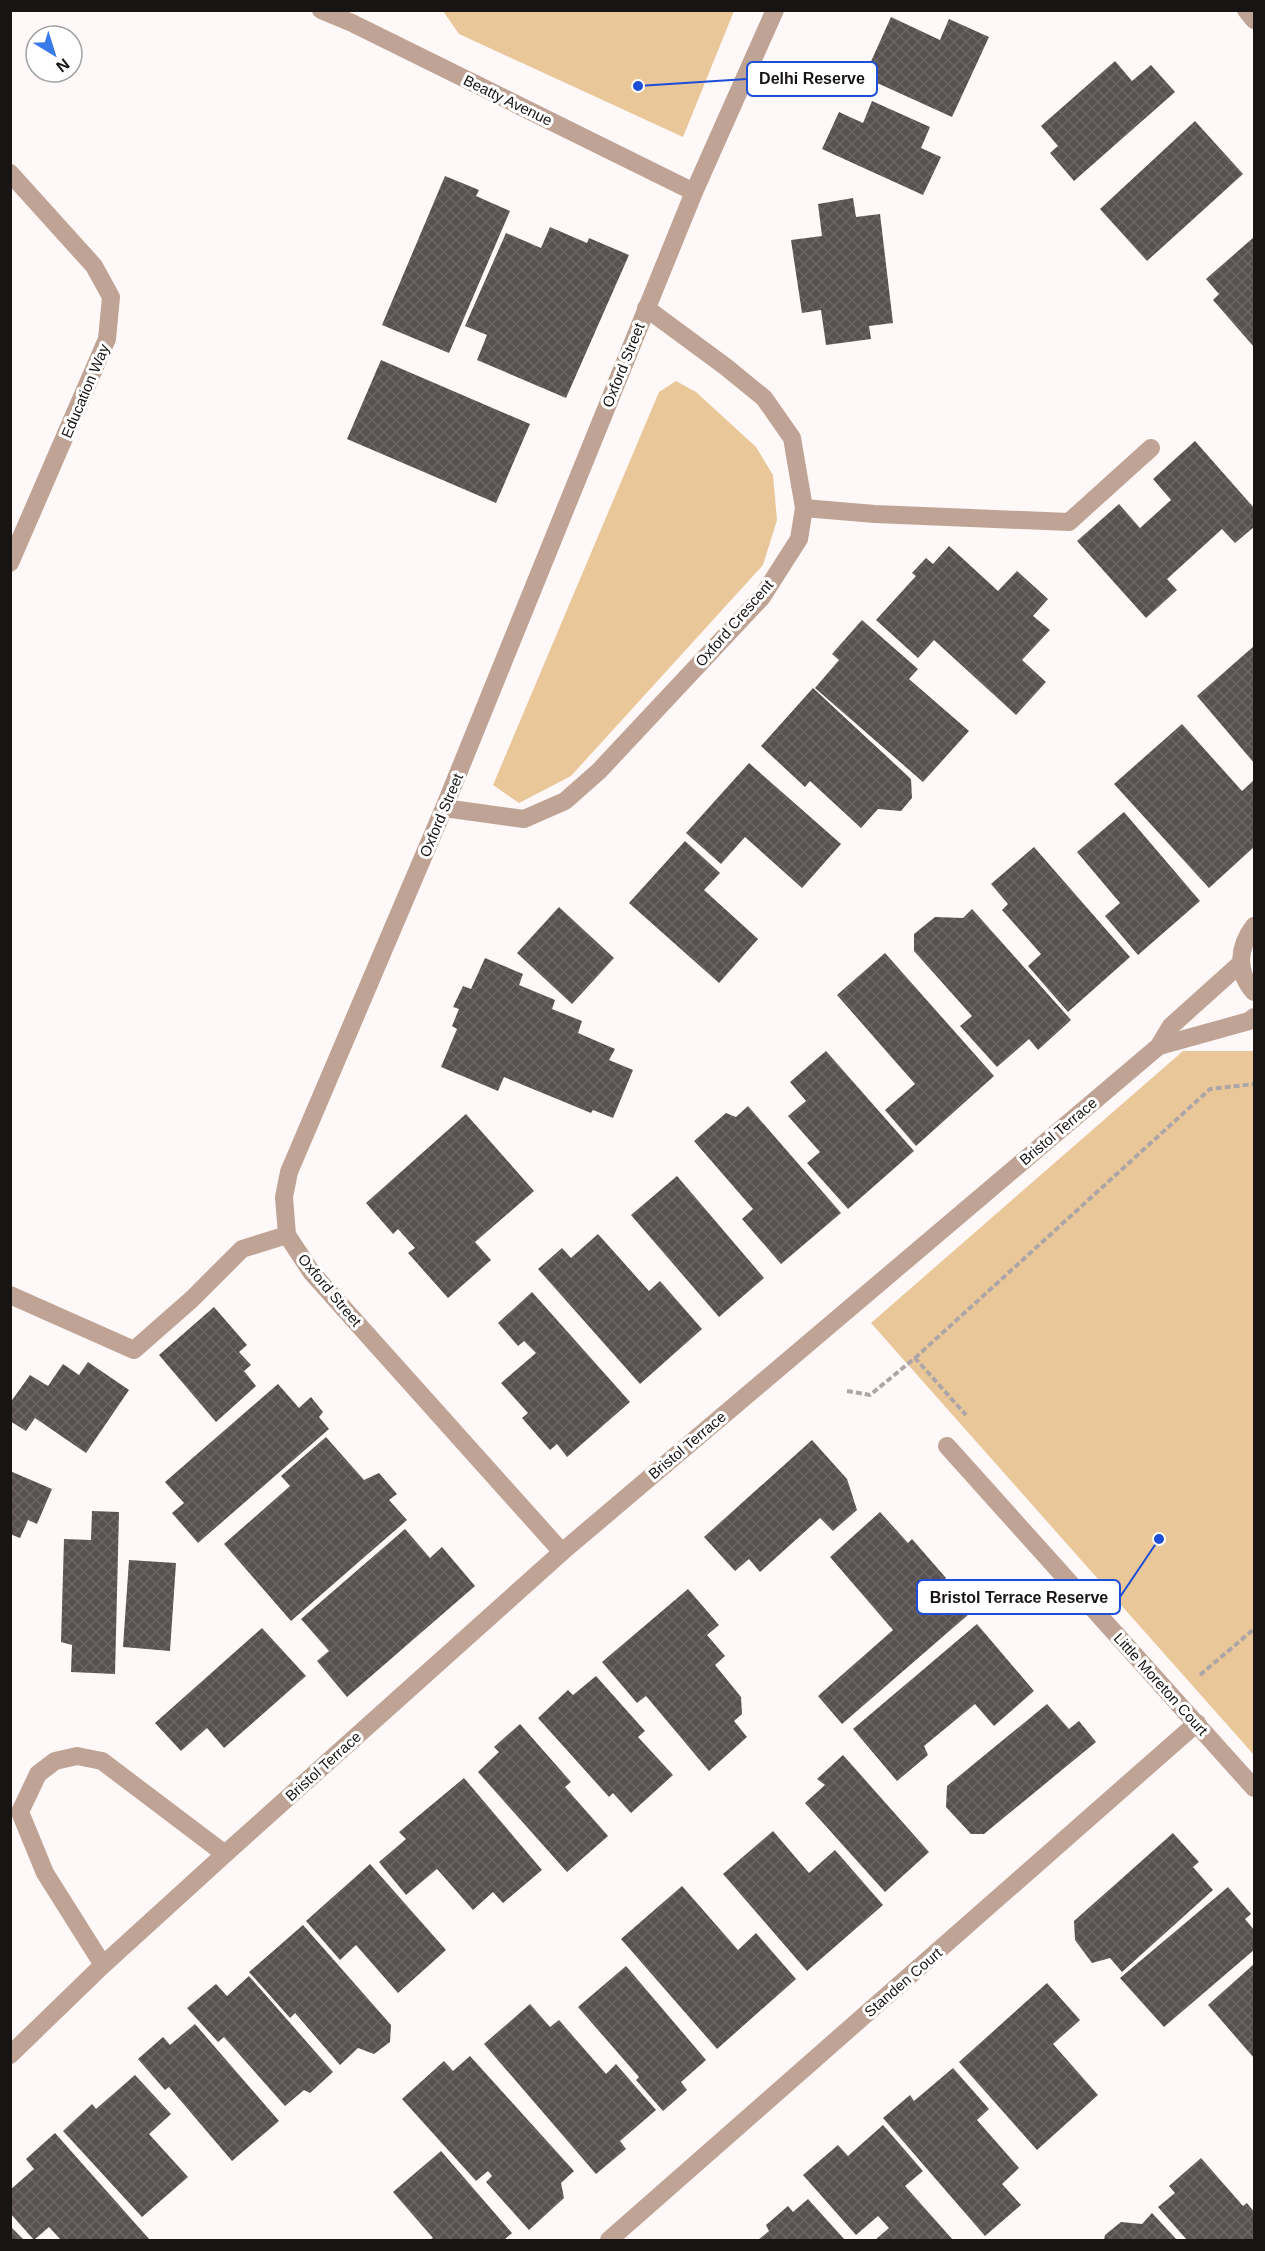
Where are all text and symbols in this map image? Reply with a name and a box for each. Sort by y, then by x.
north arrow [24,24,84,84]
text: N [53,55,73,76]
callout: Delhi Reserve [747,62,877,96]
text: Delhi Reserve [759,70,865,87]
street label: Beatty Avenue [461,71,555,129]
street label: Oxford Street [598,320,648,410]
street label: Education Way [58,341,113,440]
street label: Oxford Crescent [692,576,777,670]
street label: Oxford Street [416,770,467,859]
street label: Bristol Terrace [1016,1094,1100,1168]
street label: Oxford Street [295,1250,366,1330]
street label: Bristol Terrace [645,1408,729,1482]
callout: Bristol Terrace Reserve [917,1580,1120,1614]
text: Bristol Terrace Reserve [930,1589,1108,1606]
street label: Little Moreton Court [1111,1629,1212,1739]
street label: Bristol Terrace [282,1728,364,1804]
street label: Standen Court [861,1943,946,2020]

